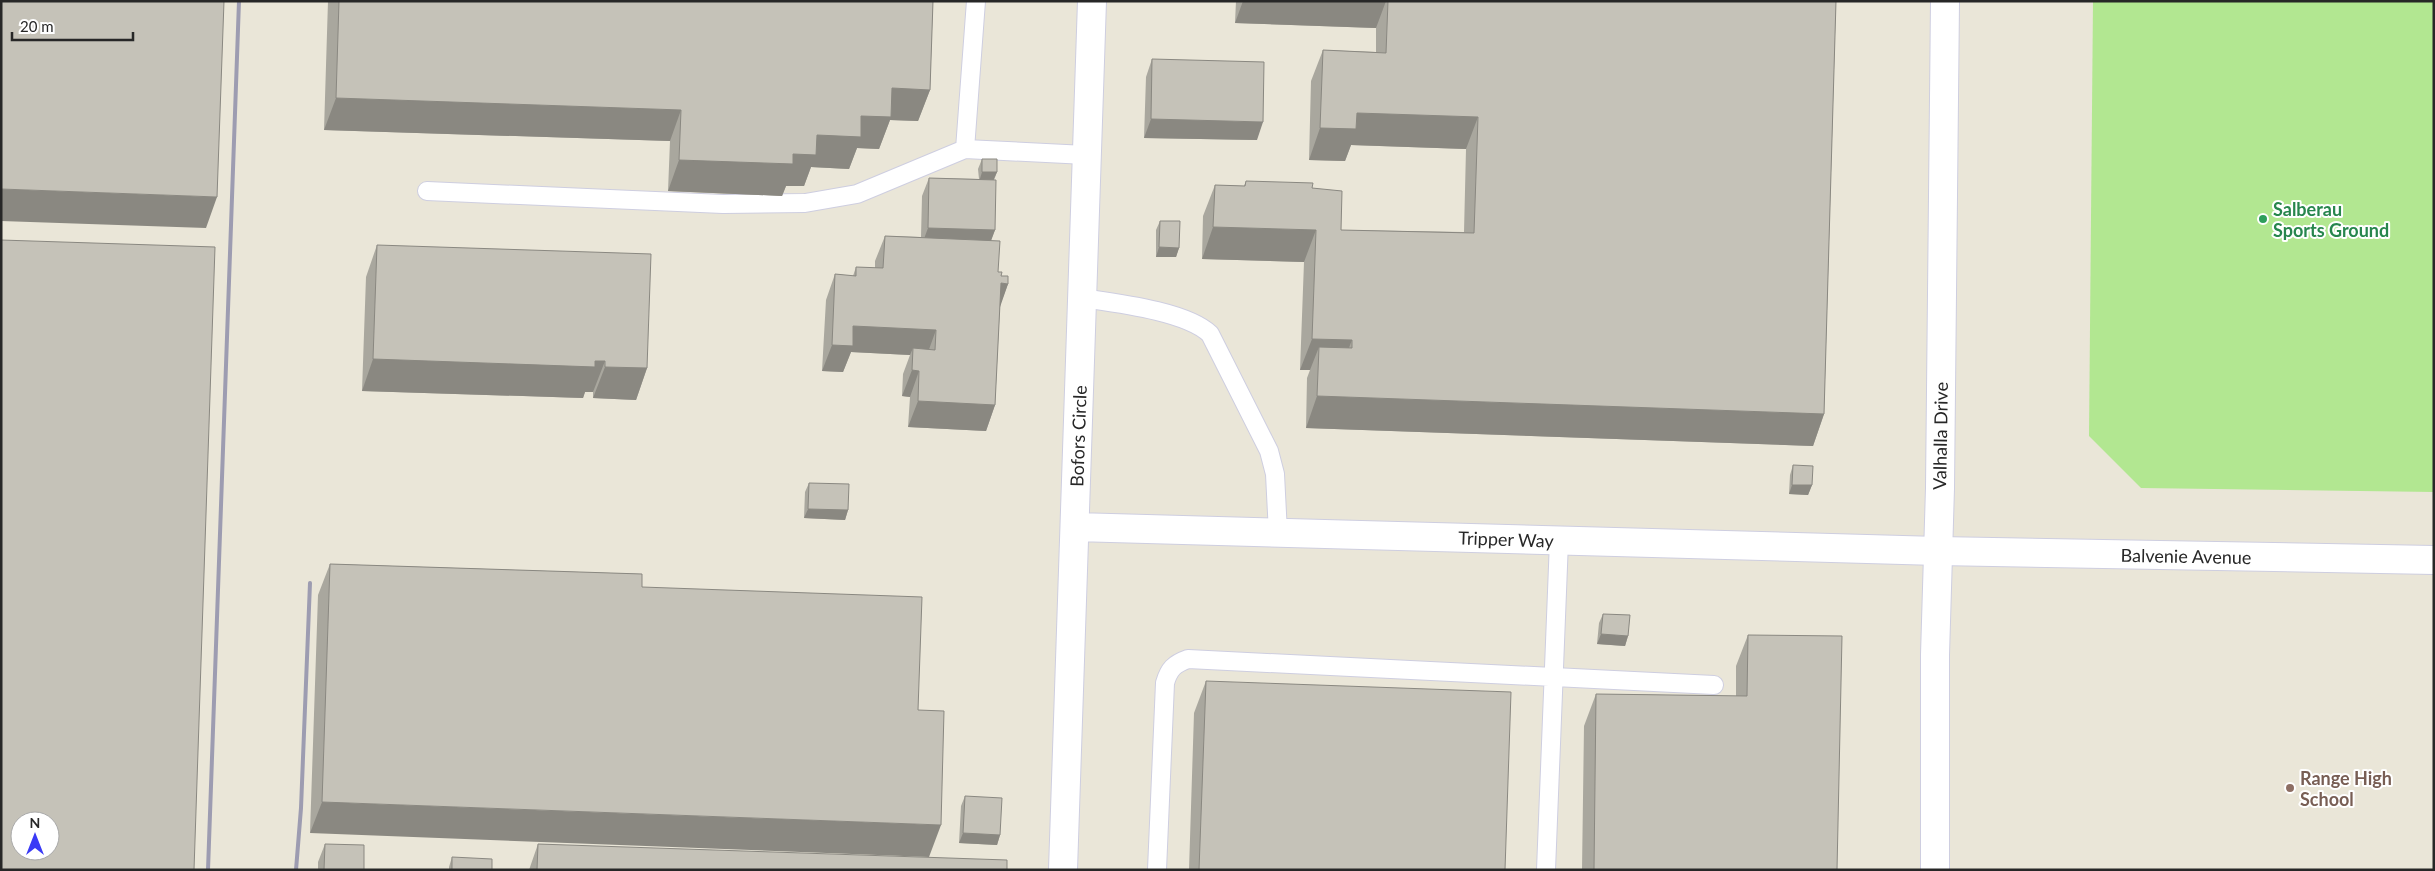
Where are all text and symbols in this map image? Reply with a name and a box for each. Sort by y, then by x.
scale bar [12,10,134,42]
text: 20 m [20,17,54,35]
place label: Salberau Sports Ground [2273,198,2389,241]
marker: Salberau Sports Ground [2257,213,2269,225]
street label: Valhalla Drive [1928,382,1952,490]
street label: Bofors Circle [1065,385,1091,487]
street label: Tripper Way [1458,526,1555,552]
street label: Balvenie Avenue [2120,544,2252,568]
place label: Range High School [2300,767,2392,810]
marker: Range High School [2284,782,2296,794]
north arrow [10,811,60,861]
text: N [30,814,40,831]

